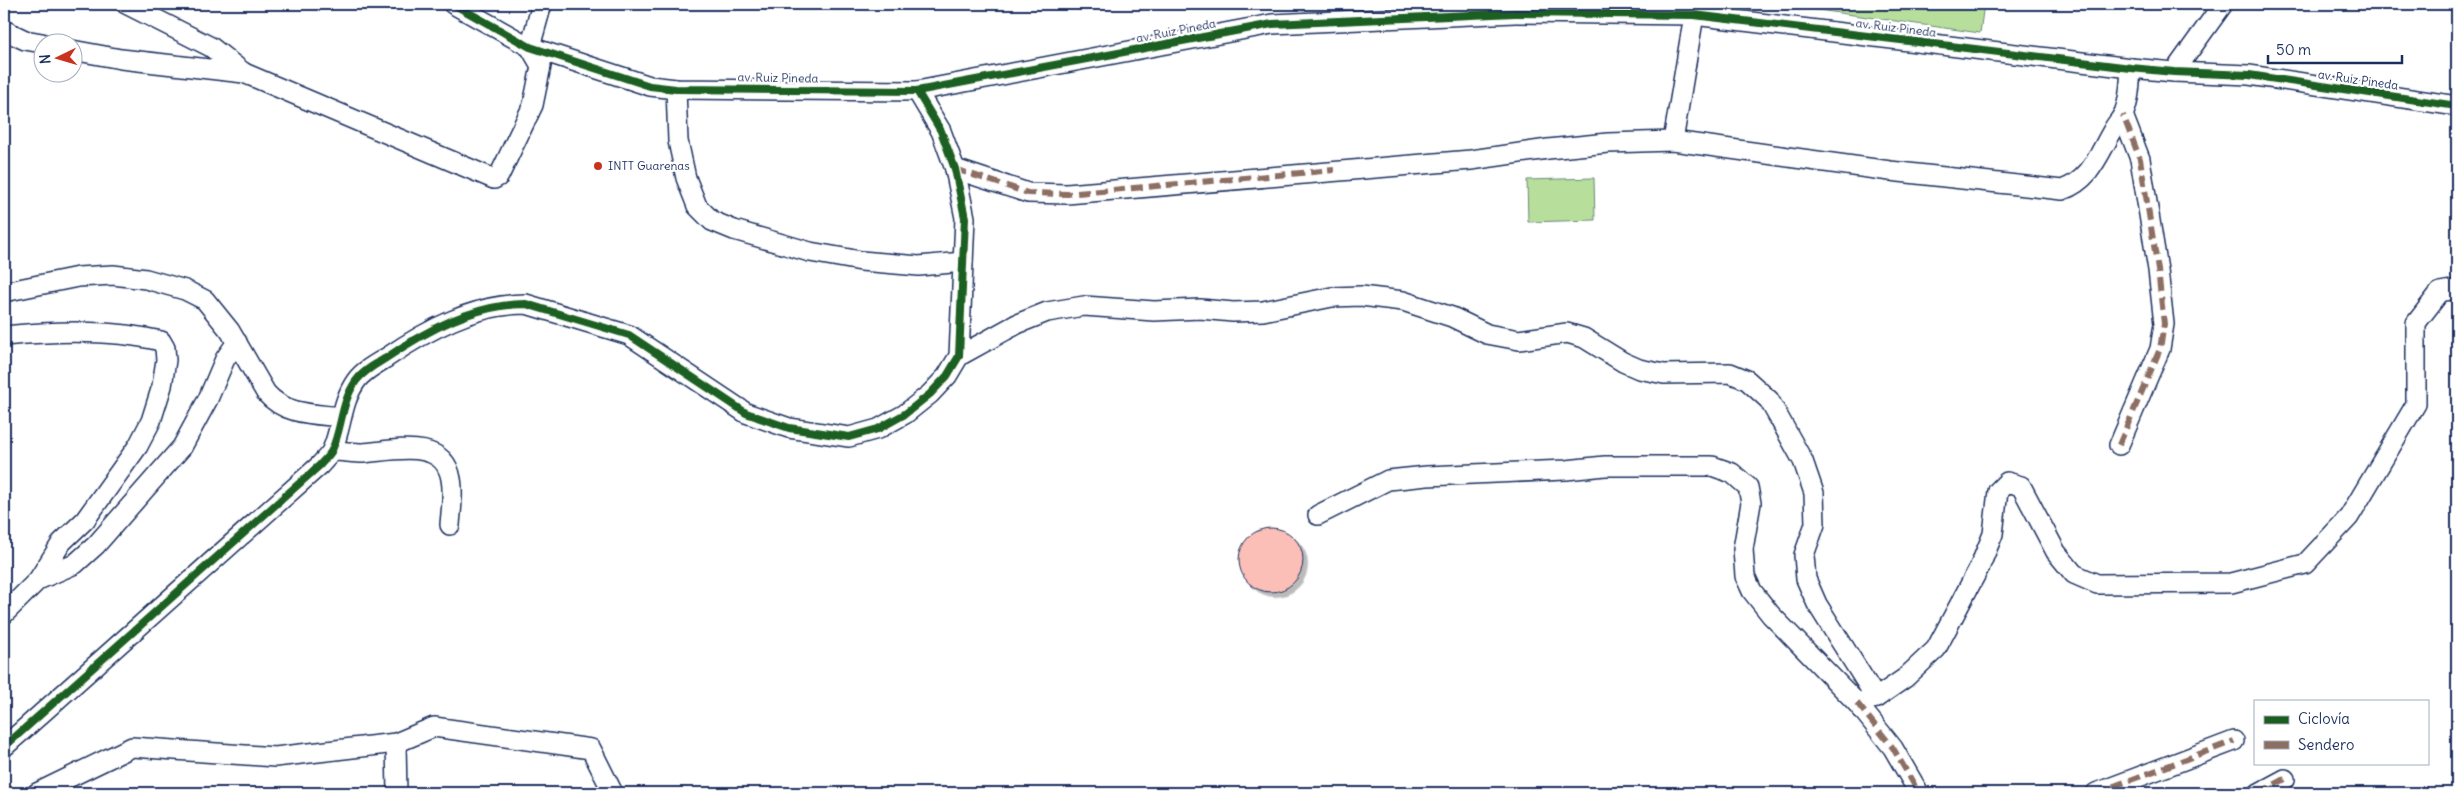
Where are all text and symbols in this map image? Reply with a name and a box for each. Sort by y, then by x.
street label: av. Ruiz Pineda [1135,15,1217,46]
street label: av. Ruiz Pineda [1855,15,1937,40]
north arrow [32,32,82,82]
scale bar [2268,32,2402,64]
text: 50 m [2276,40,2311,59]
text: N [36,54,54,65]
street label: av. Ruiz Pineda [2317,66,2399,93]
street label: av. Ruiz Pineda [737,69,819,86]
place label: INTT Guarenas [608,158,690,173]
marker: INTT Guarenas [592,160,604,172]
legend [2254,700,2428,764]
text: Ciclovía [2298,709,2350,728]
text: Sendero [2298,735,2354,754]

